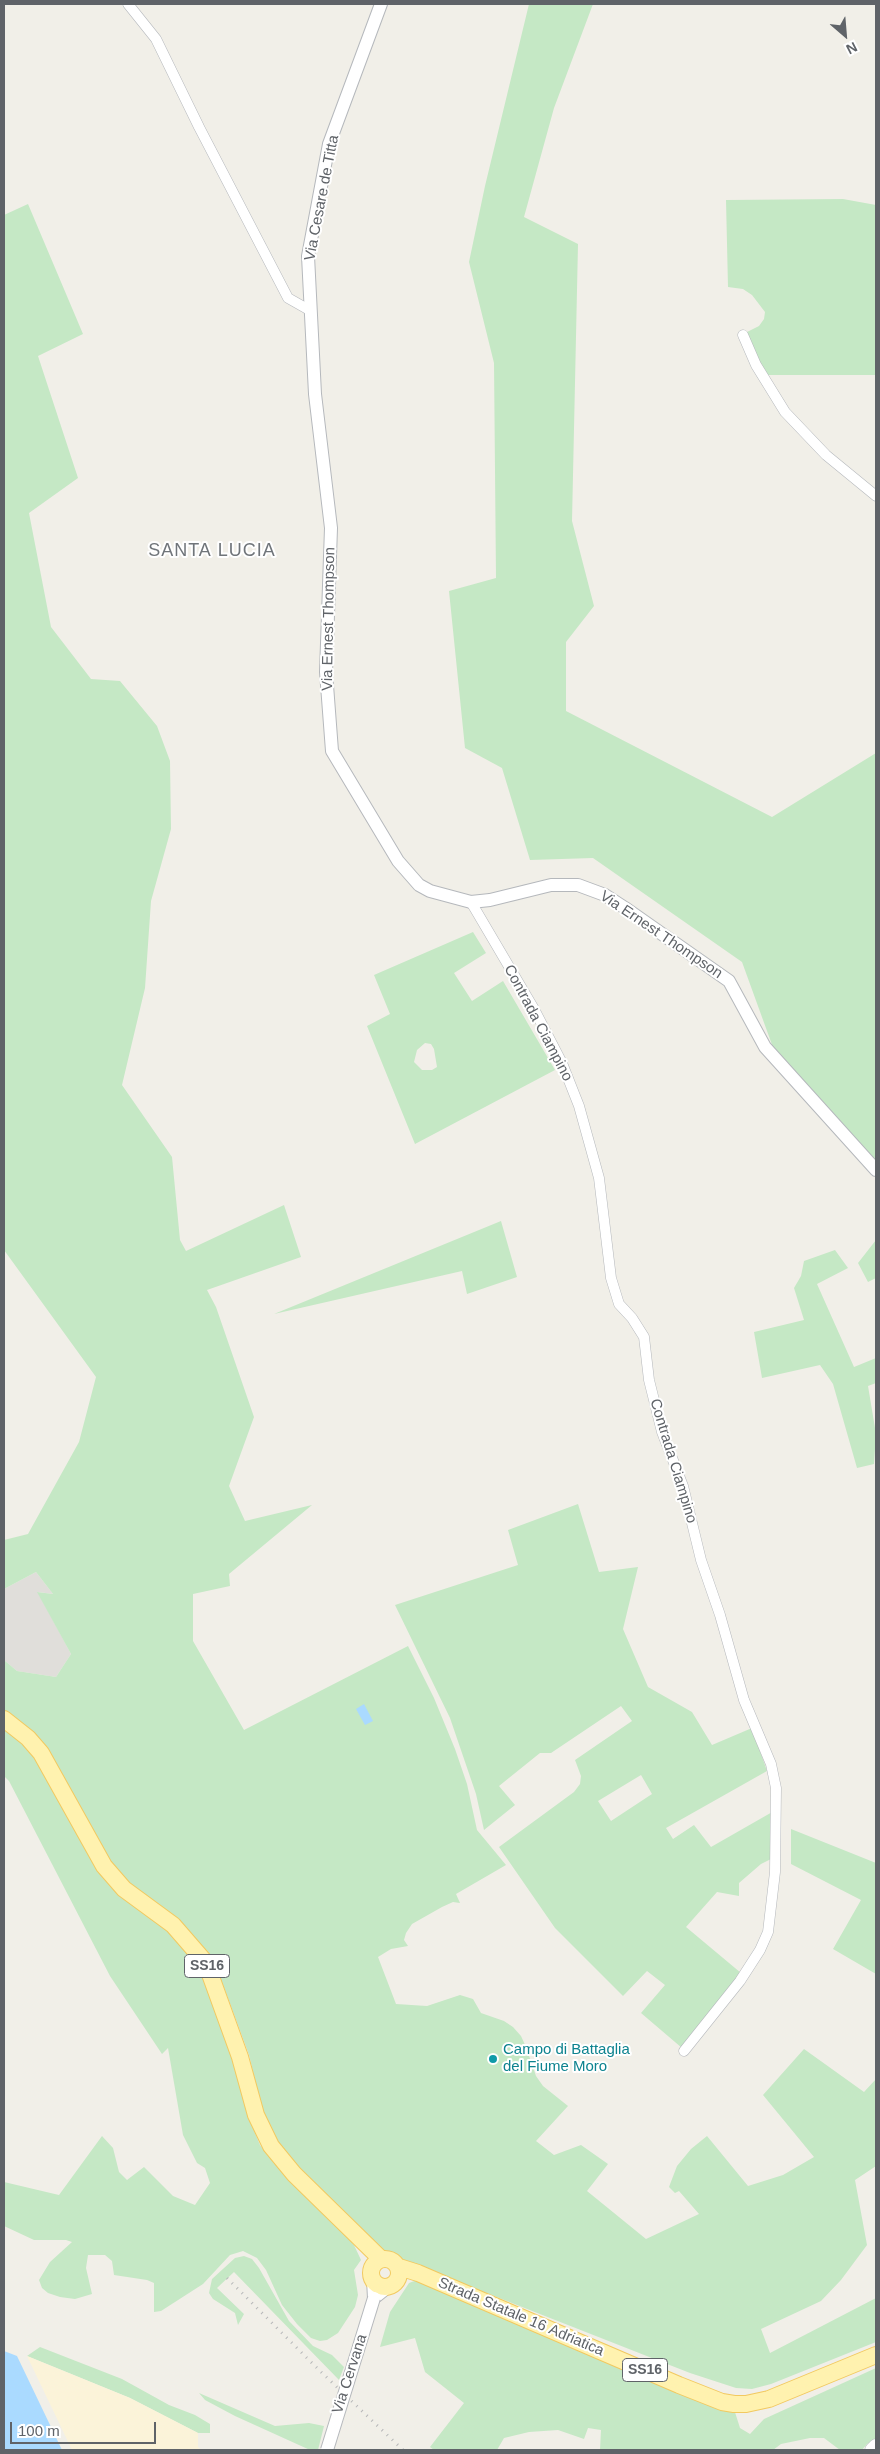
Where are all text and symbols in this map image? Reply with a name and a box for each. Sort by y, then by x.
north arrow [820,10,870,60]
text: N [844,39,860,58]
street label: Via Cesare de Titta [301,134,343,262]
district label: SANTA LUCIA [147,540,277,562]
street label: Via Ernest Thompson [319,547,339,691]
street label: Via Ernest Thompson [596,887,726,983]
street label: Contrada Ciampino [500,962,576,1084]
street label: Contrada Ciampino [646,1397,700,1525]
road number: SS16 [184,1954,230,1978]
place label: Campo di Battaglia del Fiume Moro [503,2041,630,2076]
marker: Campo di Battaglia del Fiume Moro [487,2053,499,2065]
street label: Strada Statale 16 Adriatica [435,2274,607,2360]
street label: Via Cervana [329,2332,371,2416]
road number: SS16 [622,2358,668,2382]
scale bar [12,2412,159,2444]
text: 100 m [18,2422,60,2439]

